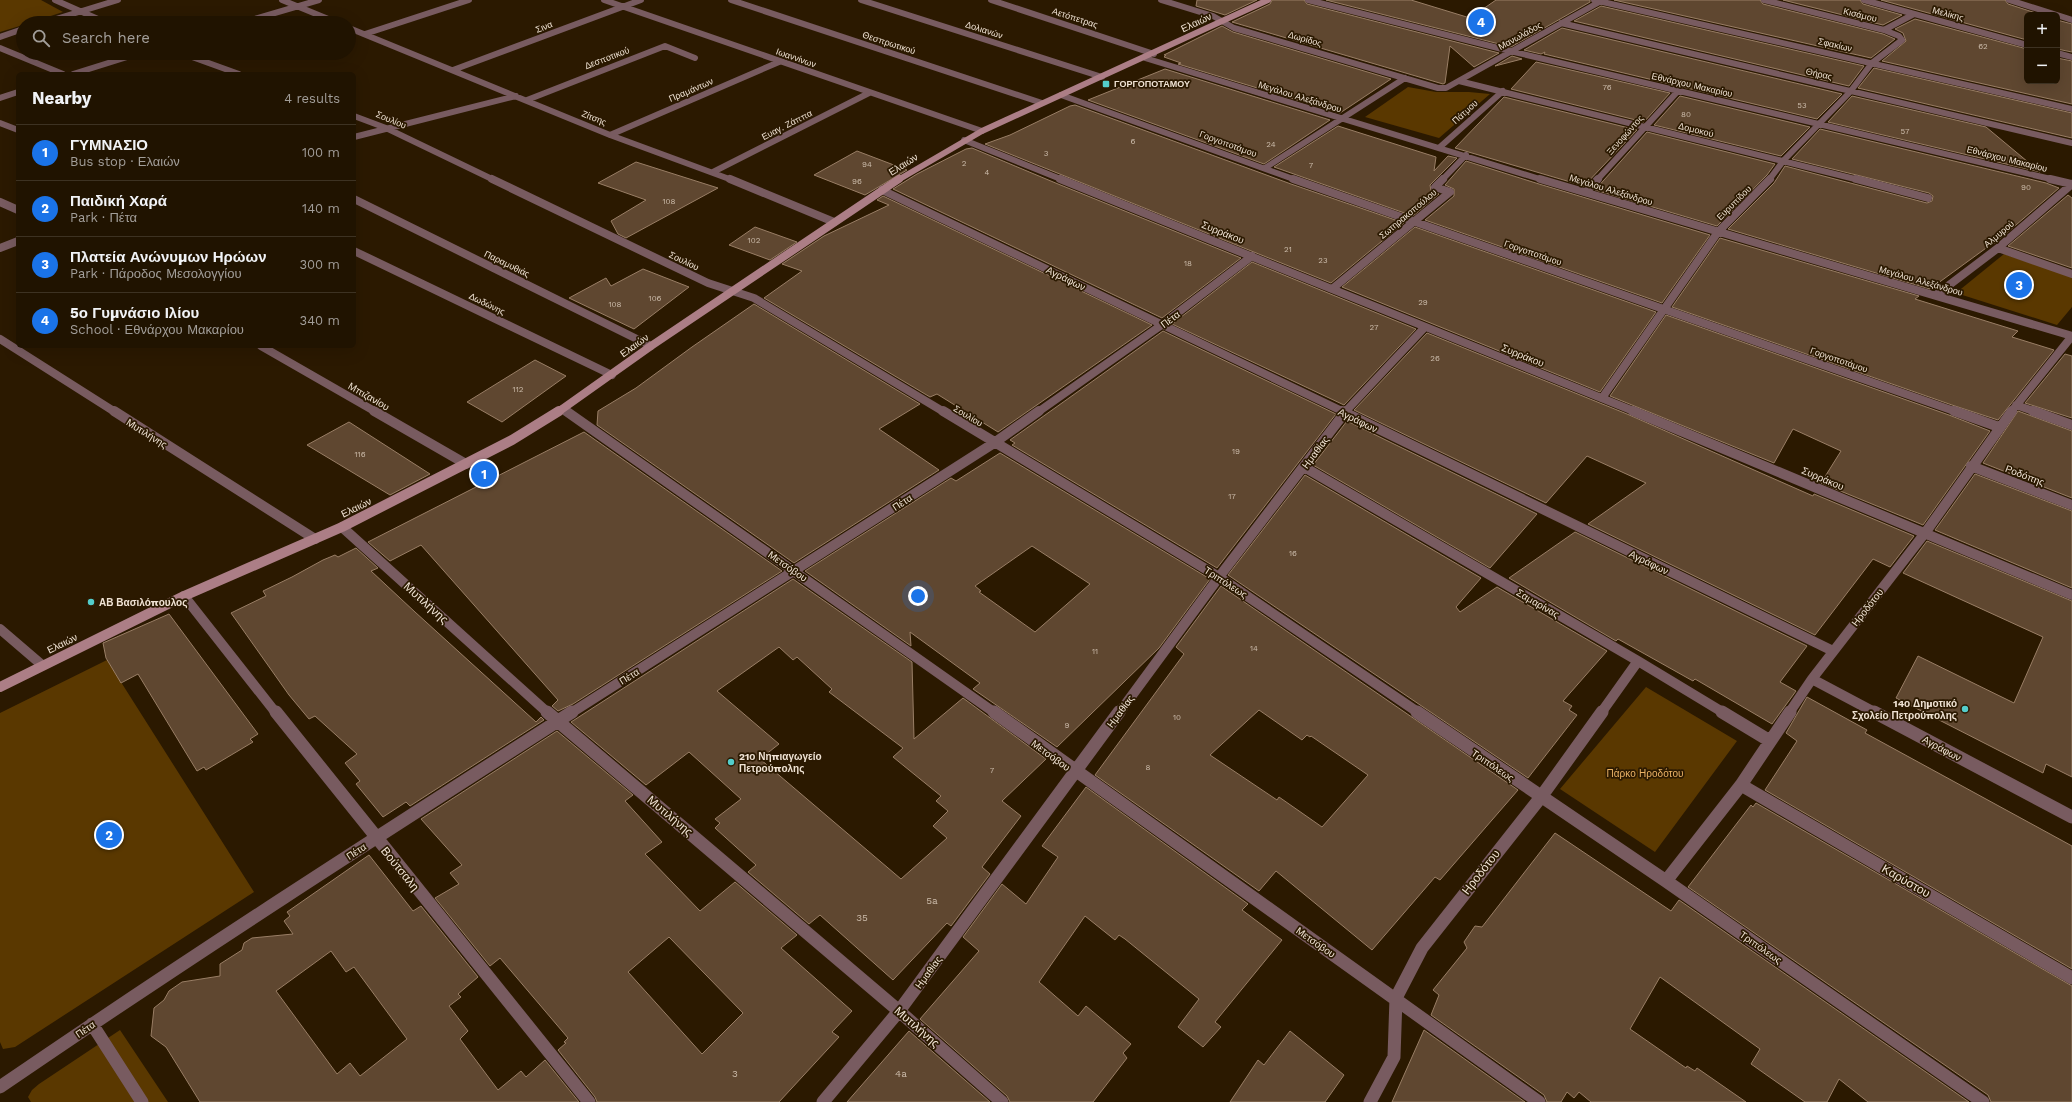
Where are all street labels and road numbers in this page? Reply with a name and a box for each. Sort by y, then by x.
street label: Μελίκης [1931,5,1965,23]
street label: Αετόπετρας [1051,6,1100,30]
street label: Κισάμου [1842,6,1878,24]
street label: Ελαιών [1179,11,1213,34]
street label: Σινα [534,19,554,35]
street label: Δολιανών [964,19,1004,41]
street label: Μανωλάδος [1497,20,1544,52]
street label: Δωρίδος [1287,29,1324,49]
street label: Θεσπρωτικού [861,30,917,56]
street label: Σφακίων [1817,36,1853,54]
street label: Δεσποτικού [583,45,631,71]
street label: Ιωαννίνων [775,46,818,70]
street label: Θήρας [1805,66,1834,82]
street label: Εθνάρχου Μακαρίου [1651,71,1733,99]
street label: Πραμάντων [667,76,715,104]
street label: Μεγάλου Αλεξάνδρου [1257,80,1343,114]
street label: Πάτμου [1450,98,1480,126]
street label: Ευαγ. Ζάππα [760,108,814,142]
street label: Σουλίου [374,109,408,131]
street label: Ζίτσης [580,109,608,128]
street label: Ξενοφώντος [1605,113,1646,157]
street label: Δομοκού [1677,121,1715,139]
street label: Γοργοποτάμου [1198,129,1258,159]
street label: Εθνάρχου Μακαρίου [1966,144,2048,174]
street label: Ελαιών [887,151,920,178]
street label: Μεγάλου Αλεξάνδρου [1568,173,1654,207]
street label: Ευρυπίδου [1715,184,1753,222]
street label: Σωτηρακοπούλου [1377,187,1439,241]
street label: Συρράκου [1200,219,1246,246]
street label: Αλμυρού [1982,219,2016,249]
street label: Γοργοποτάμου [1503,238,1563,268]
street label: Παραμυθιάς [483,249,532,280]
street label: Σουλίου [667,250,701,273]
street label: Αγράφων [1044,264,1087,293]
street label: Μεγάλου Αλεξάνδρου [1878,264,1964,298]
street label: Δωδώνης [467,291,507,317]
street label: Πέτα [1158,308,1182,330]
street label: Ελαιών [618,331,651,359]
street label: Συρράκου [1500,342,1546,369]
street label: Γοργοποτάμου [1809,345,1869,375]
street label: Μπιζανίου [346,380,391,413]
street label: Σουλίου [952,403,984,429]
street label: Αγράφων [1336,406,1379,435]
street label: Μυτιλήνης [124,417,169,450]
street label: Ημαθίας [1300,434,1331,471]
street label: Ροδόπης [2004,463,2046,488]
street label: Συρράκου [1800,465,1846,492]
street label: Πέτα [890,492,914,513]
street label: Ελαιών [339,495,373,519]
street label: Αγράφων [1627,548,1670,577]
street label: Μετσόβου [766,549,809,584]
street label: Τριπόλεως [1202,565,1249,600]
street label: Μυτιλήνης [401,579,451,627]
street label: Ηροδότου [1849,586,1885,628]
street label: Σαμαρίνας [1514,587,1561,620]
street label: Ελαιών [45,631,79,655]
street label: Πέτα [617,666,641,687]
street label: Ημαθίας [1105,693,1136,730]
street label: Αγράφων [1921,734,1963,763]
street label: Μετσόβου [1029,738,1072,773]
street label: Τριπόλεως [1469,747,1516,784]
street label: Μυτιλήνης [644,793,696,839]
street label: Πέτα [344,841,368,862]
street label: Βούτσαλη [378,844,422,894]
street label: Ηροδότου [1459,847,1503,897]
street label: Καρύστου [1879,862,1933,900]
street label: Μετσόβου [1294,925,1337,960]
street label: Τριπόλεως [1738,929,1784,966]
street label: Ημαθίας [913,954,944,991]
street label: Μυτιλήνης [892,1004,943,1050]
street label: Πέτα [73,1019,97,1040]

